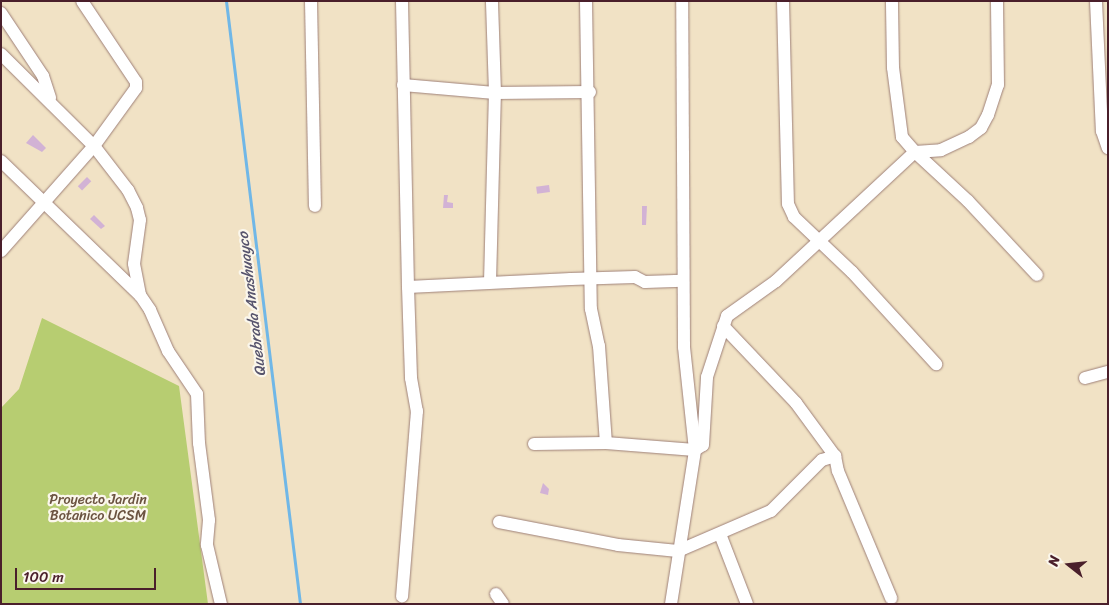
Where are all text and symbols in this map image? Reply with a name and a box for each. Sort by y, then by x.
water label: Quebrada Anashuayco [234,231,270,377]
park label: Proyecto Jardin Botanico UCSM [49,492,147,524]
north arrow [1044,540,1094,590]
text: N [1041,553,1067,569]
scale bar [18,558,159,590]
text: 100 m [23,564,64,590]

